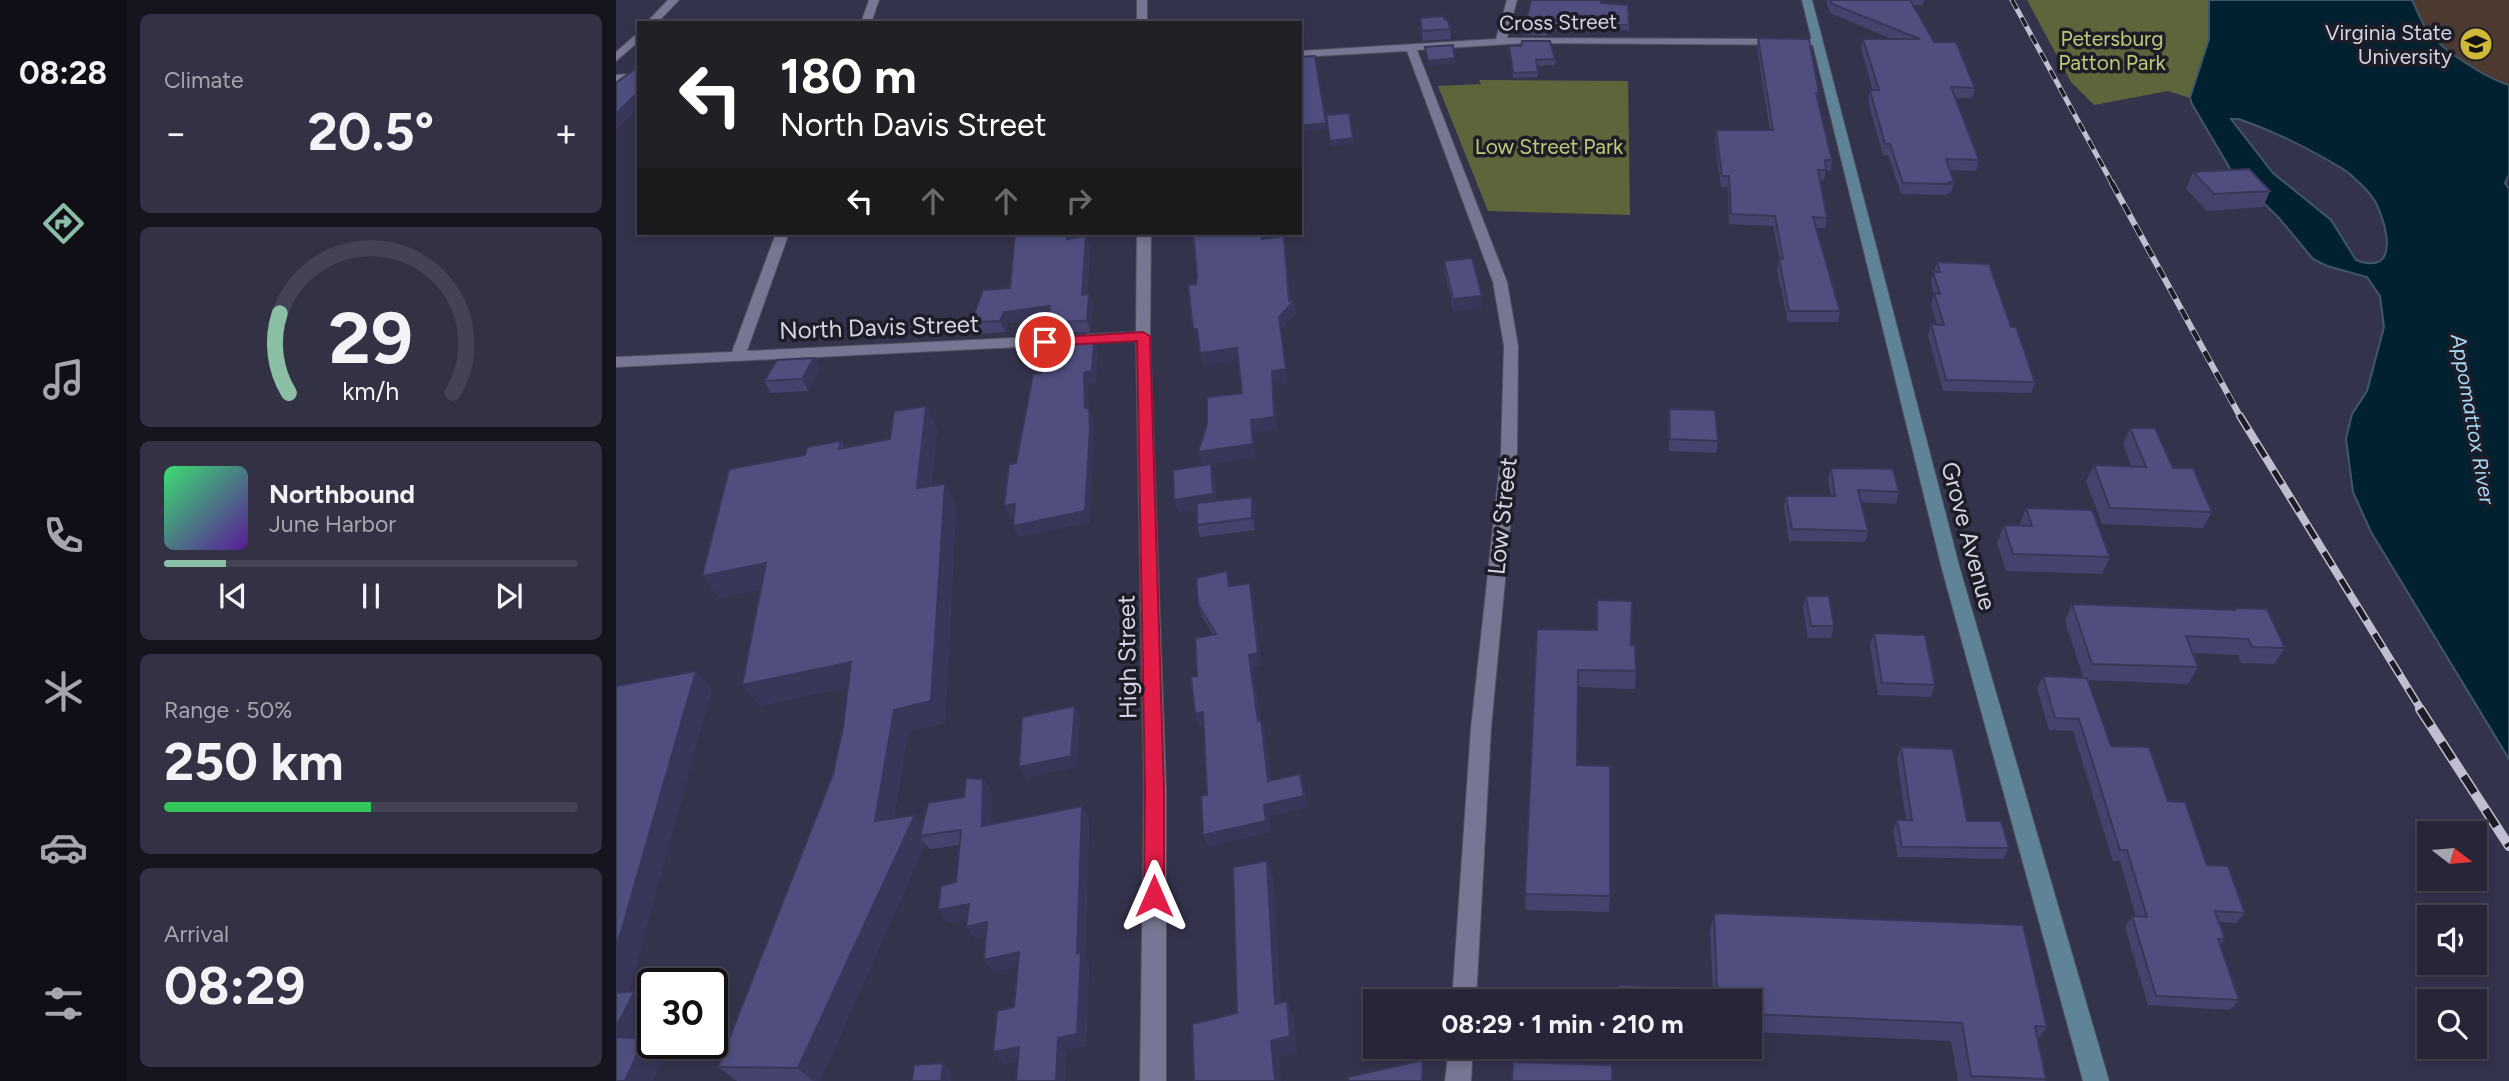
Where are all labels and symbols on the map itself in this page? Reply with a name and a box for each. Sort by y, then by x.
street label: Cross Street [1499,8,1617,36]
place label: Virginia State University [2325,20,2452,69]
school or university icon: Virginia State University [2457,25,2495,63]
park label: Petersburg Patton Park [2058,26,2167,75]
park label: Low Street Park [1475,134,1624,159]
street label: North Davis Street [779,309,979,345]
pin [1015,312,1075,372]
water label: Appomattox River [2446,331,2500,507]
street label: Low Street [1481,456,1523,576]
street label: Grove Avenue [1935,459,2003,613]
street label: High Street [1111,595,1143,719]
north arrow [2417,821,2487,891]
position arrow [1117,859,1191,933]
speed limit sign: 30 [637,968,728,1059]

